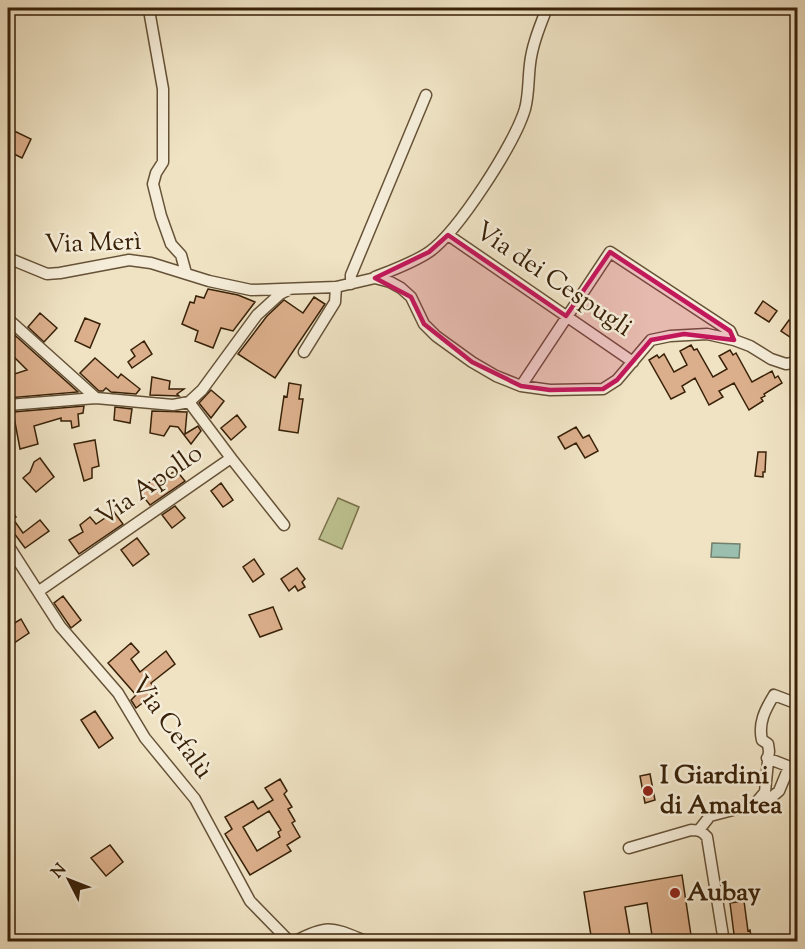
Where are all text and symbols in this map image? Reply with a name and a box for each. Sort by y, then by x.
street label: Via dei Cespugli [467,213,639,347]
street label: Via Merì [44,224,142,264]
street label: Via Apollo [89,436,211,536]
street label: Via Cefalù [121,669,221,787]
place label: I Giardini di Amaltea [660,758,782,825]
marker: I Giardini di Amaltea [641,784,655,798]
north arrow [39,850,99,910]
text: N [47,859,73,884]
place label: Aubay [687,875,761,912]
marker: Aubay [668,886,682,900]

